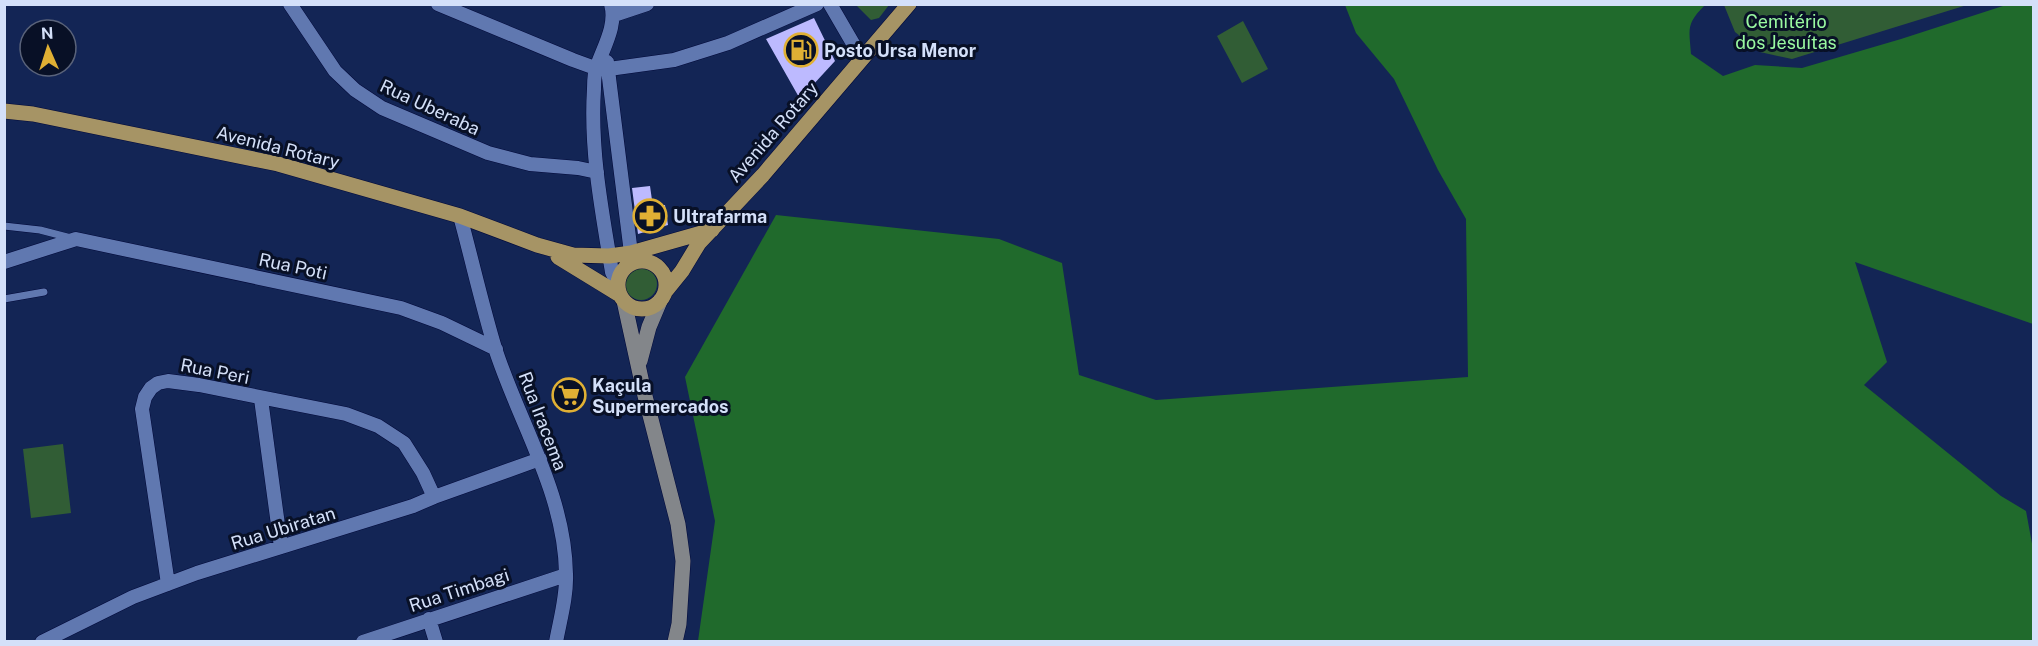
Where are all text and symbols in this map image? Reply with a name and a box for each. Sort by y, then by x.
park label: Cemitério dos Jesuítas [1735,11,1837,53]
north arrow [18,18,78,78]
text: N [40,24,54,43]
fuel station icon: Posto Ursa Menor [783,32,819,68]
place label: Posto Ursa Menor [824,40,977,61]
street label: Rua Uberaba [377,75,483,139]
street label: Avenida Rotary [724,77,823,186]
street label: Avenida Rotary [214,122,342,173]
pharmacy icon: Ultrafarma [632,198,668,234]
place label: Ultrafarma [673,206,767,227]
street label: Rua Poti [257,249,329,283]
street label: Rua Peri [179,354,251,388]
street label: Rua Iracema [515,369,571,473]
place label: Kaçula Supermercados [592,375,729,417]
supermarket icon: Kaçula Supermercados [551,377,587,413]
street label: Rua Ubiratan [228,502,338,554]
street label: Rua Timbagi [406,564,512,616]

